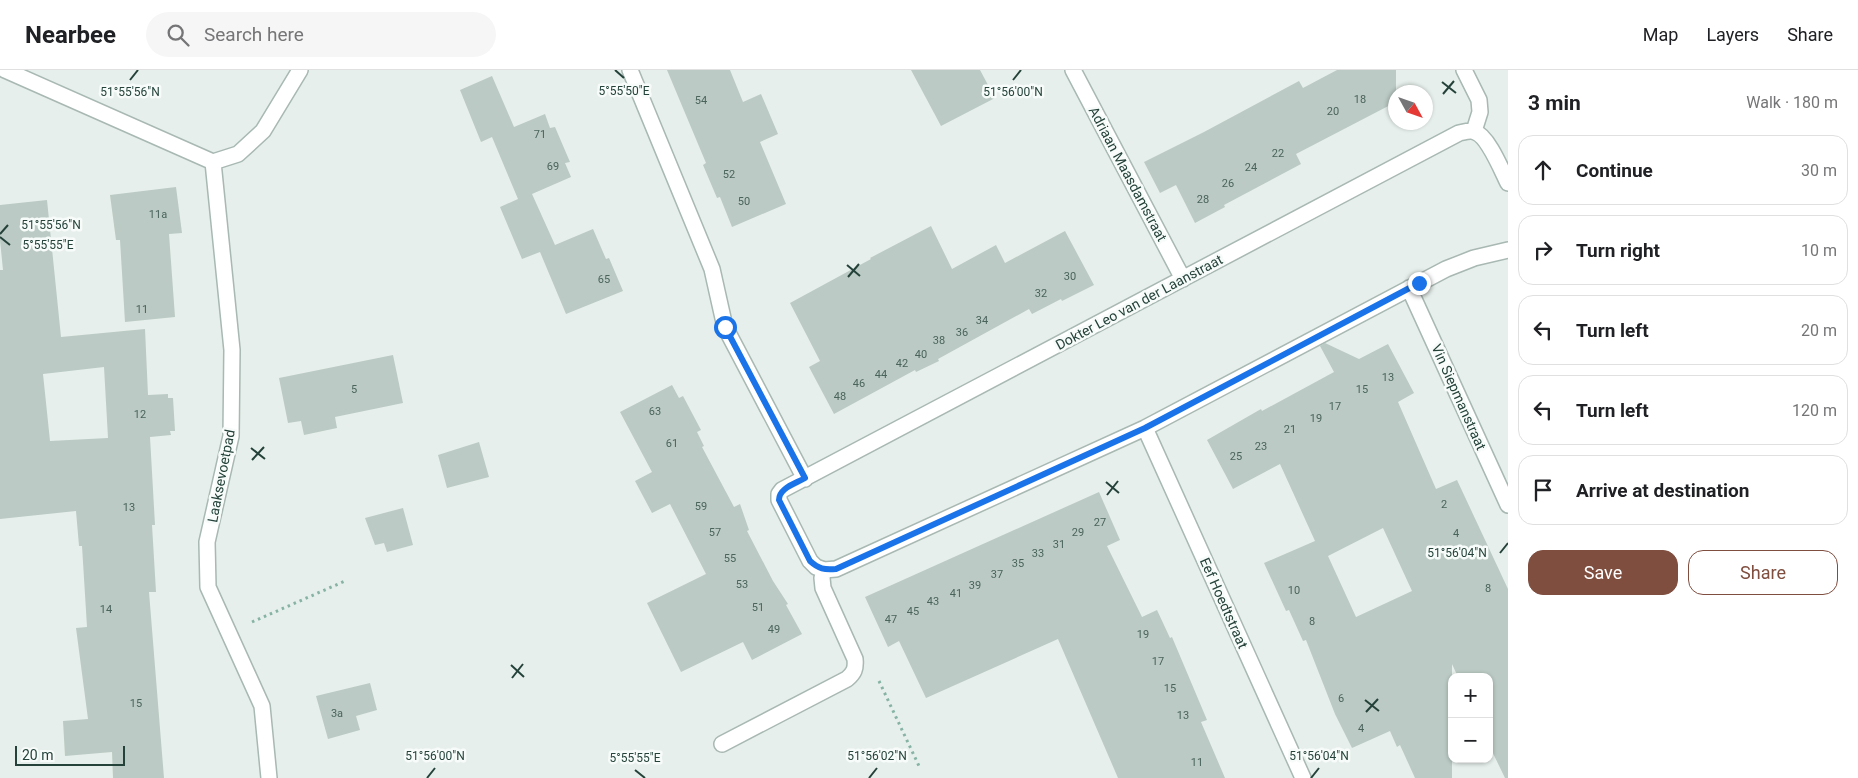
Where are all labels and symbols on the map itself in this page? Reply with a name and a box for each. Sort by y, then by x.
text: 5°55'50"E [599,84,650,98]
text: 51°55'56"N [100,85,160,99]
text: 51°56'00"N [983,85,1043,99]
north arrow [1388,85,1433,130]
house number: 18 [1354,93,1366,106]
house number: 54 [695,94,707,107]
street label: Adriaan Maasdamstraat [1086,104,1171,244]
house number: 20 [1327,105,1339,118]
house number: 71 [534,128,546,141]
house number: 22 [1272,147,1284,160]
house number: 69 [547,160,559,173]
house number: 24 [1245,161,1257,174]
house number: 52 [723,168,735,181]
house number: 26 [1222,177,1234,190]
house number: 28 [1197,193,1209,206]
house number: 50 [738,195,750,208]
house number: 11a [149,208,167,221]
text: 51°55'56"N [21,218,81,232]
text: 5°55'55"E [23,238,74,252]
street label: Dokter Leo van der Laanstraat [1053,251,1225,353]
house number: 30 [1064,270,1076,283]
route end [1408,272,1431,295]
house number: 65 [598,273,610,286]
house number: 32 [1035,287,1047,300]
house number: 11 [136,303,148,316]
house number: 34 [976,314,988,327]
route start [714,316,737,339]
house number: 36 [956,326,968,339]
house number: 38 [933,334,945,347]
street label: Vin Siepmanstraat [1428,342,1490,453]
house number: 40 [915,348,927,361]
house number: 42 [896,357,908,370]
house number: 44 [875,368,887,381]
house number: 13 [1382,371,1394,384]
house number: 46 [853,377,865,390]
house number: 5 [351,383,357,396]
house number: 15 [1356,383,1368,396]
house number: 48 [834,390,846,403]
house number: 17 [1329,400,1341,413]
house number: 63 [649,405,661,418]
house number: 12 [134,408,146,421]
house number: 19 [1310,412,1322,425]
house number: 21 [1284,423,1296,436]
street label: Laaksevoetpad [204,428,238,524]
house number: 61 [666,437,678,450]
house number: 23 [1255,440,1267,453]
house number: 25 [1230,450,1242,463]
house number: 2 [1441,498,1447,511]
house number: 59 [695,500,707,513]
house number: 13 [123,501,135,514]
house number: 27 [1094,516,1106,529]
house number: 57 [709,526,721,539]
house number: 29 [1072,526,1084,539]
house number: 4 [1453,527,1459,540]
house number: 31 [1053,538,1065,551]
text: 51°56'04"N [1427,546,1487,560]
house number: 33 [1032,547,1044,560]
house number: 55 [724,552,736,565]
street label: Eef Hoedtstraat [1197,555,1251,651]
house number: 35 [1012,557,1024,570]
house number: 37 [991,568,1003,581]
house number: 53 [736,578,748,591]
house number: 39 [969,579,981,592]
house number: 8 [1485,582,1491,595]
house number: 10 [1288,584,1300,597]
house number: 41 [950,587,962,600]
house number: 43 [927,595,939,608]
house number: 51 [752,601,764,614]
house number: 14 [100,603,112,616]
house number: 45 [907,605,919,618]
house number: 47 [885,613,897,626]
house number: 8 [1309,615,1315,628]
house number: 49 [768,623,780,636]
house number: 19 [1137,628,1149,641]
house number: 17 [1152,655,1164,668]
house number: 15 [1164,682,1176,695]
house number: 6 [1338,692,1344,705]
house number: 15 [130,697,142,710]
house number: 3a [331,707,343,720]
house number: 13 [1177,709,1189,722]
house number: 4 [1358,722,1364,735]
scale bar [15,743,125,766]
text: 51°56'00"N [405,749,465,763]
text: 51°56'02"N [847,749,907,763]
text: 51°56'04"N [1289,749,1349,763]
text: 5°55'55"E [610,751,661,765]
house number: 11 [1191,756,1203,769]

